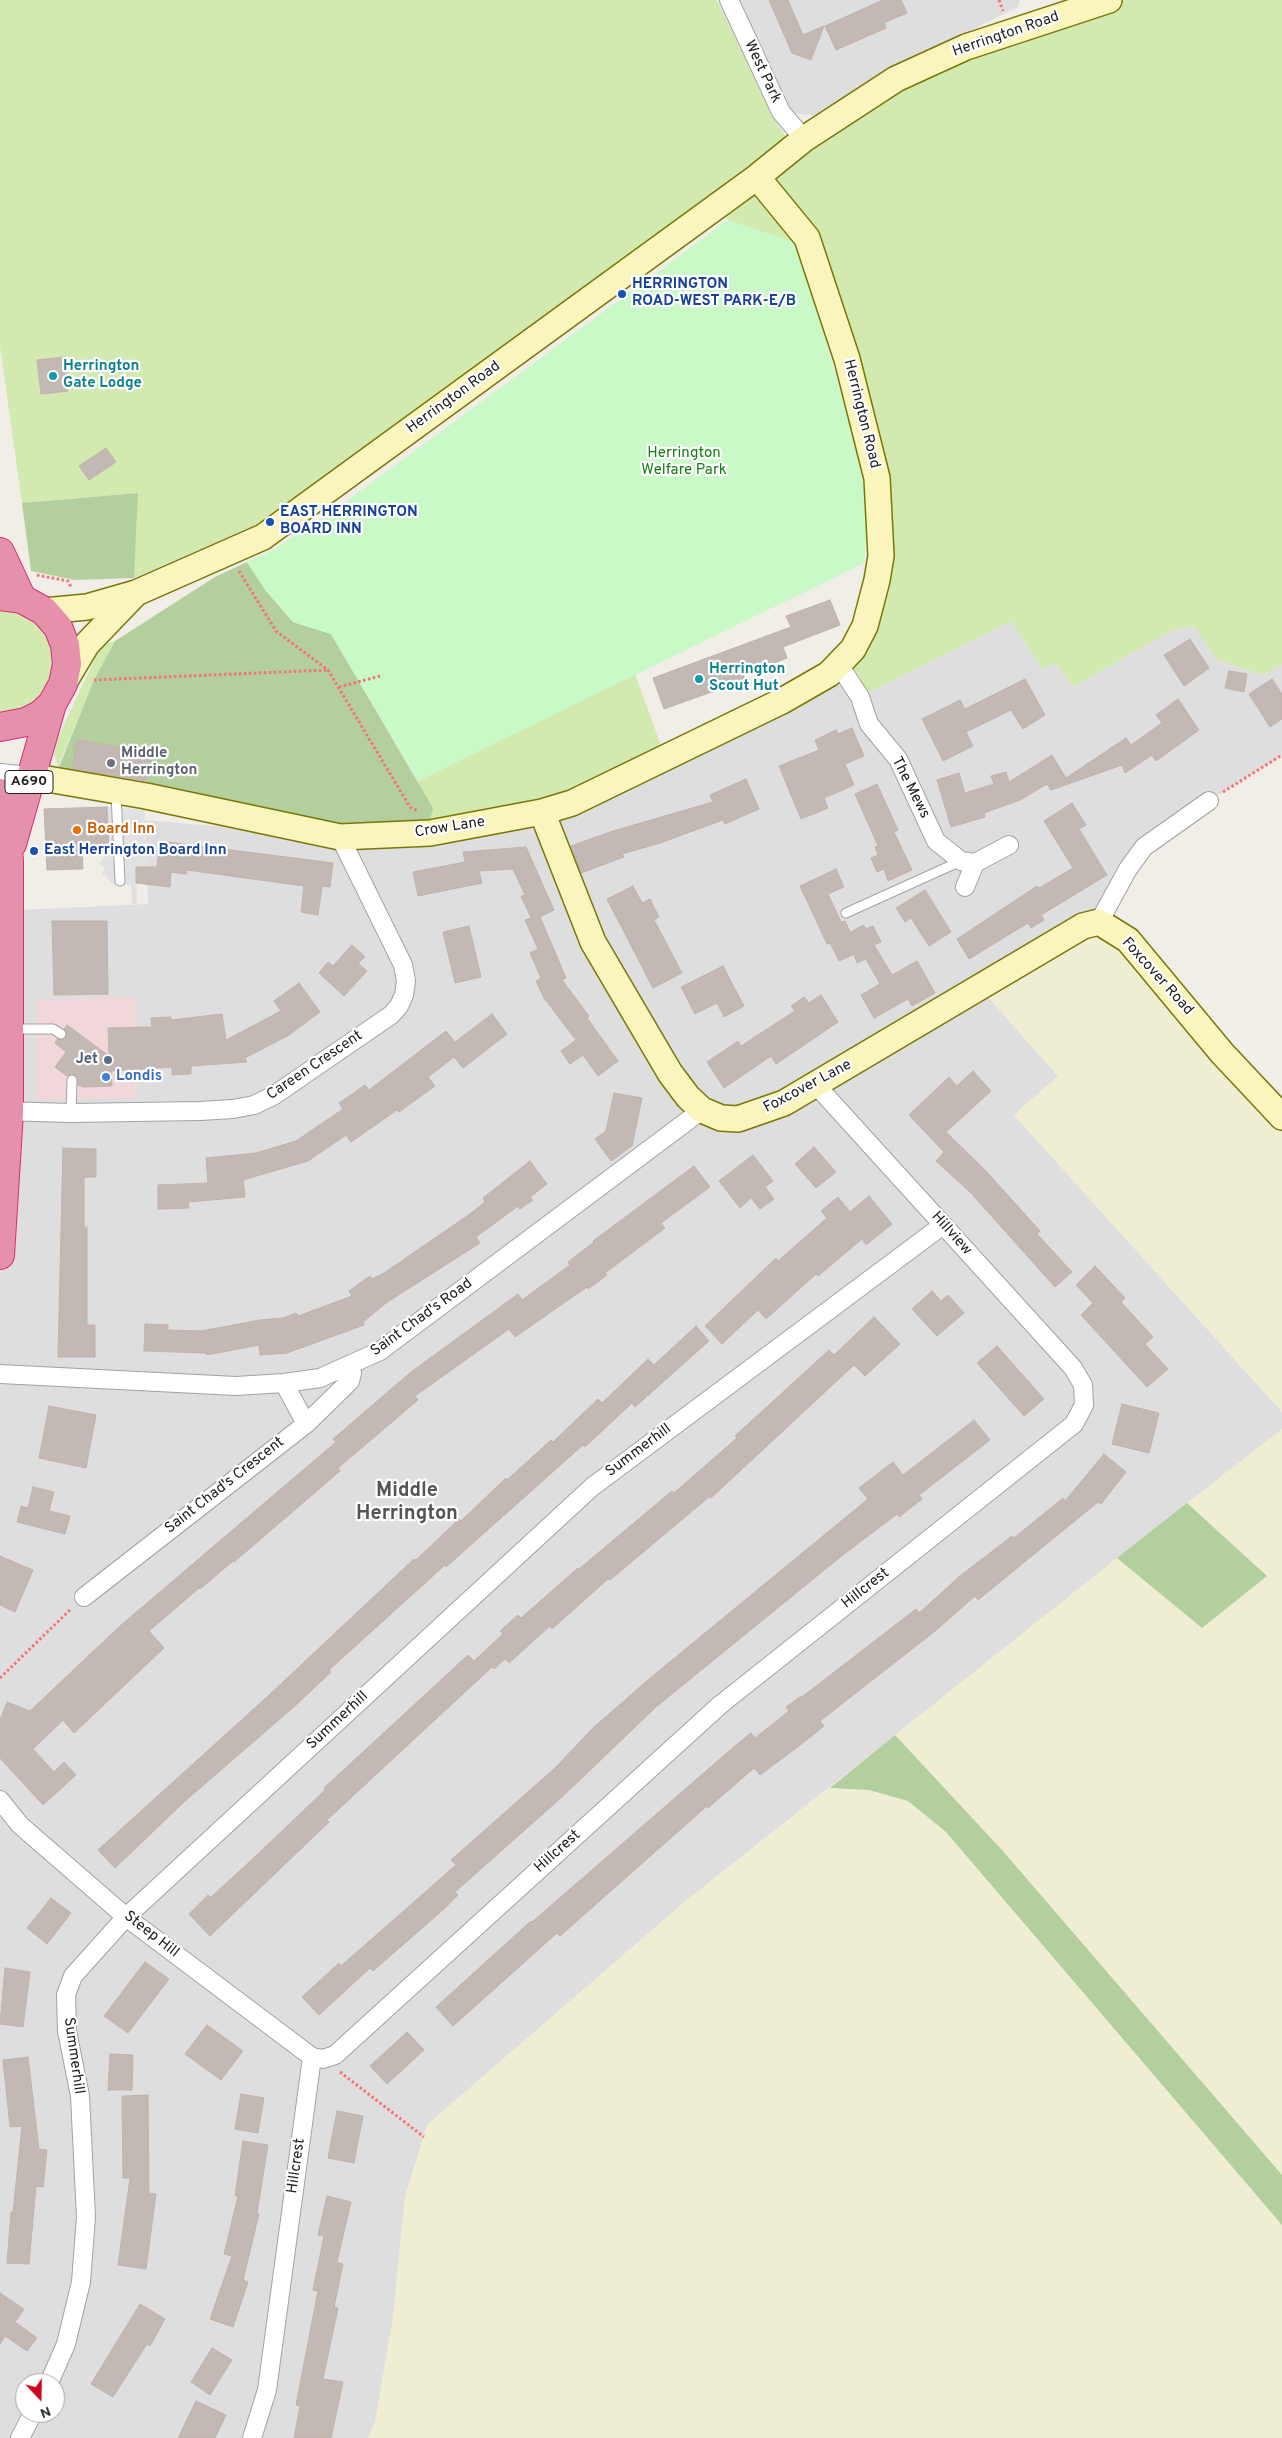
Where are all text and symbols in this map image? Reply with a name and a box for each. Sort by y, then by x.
street label: Herrington Road [950,8,1062,62]
street label: West Park [740,38,784,106]
place label: HERRINGTON ROAD-WEST PARK-E/B [632,276,796,311]
marker: HERRINGTON ROAD-WEST PARK-E/B [616,288,628,300]
place label: Herrington Gate Lodge [63,358,142,393]
street label: Herrington Road [404,358,504,438]
street label: Herrington Road [839,358,883,470]
marker: Herrington Gate Lodge [47,370,59,382]
park label: Herrington Welfare Park [641,445,727,480]
place label: EAST HERRINGTON BOARD INN [280,504,418,539]
marker: EAST HERRINGTON BOARD INN [264,516,276,528]
place label: Herrington Scout Hut [709,661,785,696]
marker: Herrington Scout Hut [693,673,705,685]
place label: Middle Herrington [121,745,197,780]
street label: The Mews [887,754,933,822]
marker: Middle Herrington [105,757,117,769]
road number: A690 [5,770,53,794]
street label: Crow Lane [414,814,486,842]
place label: Board Inn [87,821,155,839]
marker: Board Inn [71,824,83,836]
place label: East Herrington Board Inn [44,842,227,860]
marker: East Herrington Board Inn [28,845,40,857]
street label: Foxcover Road [1117,934,1197,1020]
street label: Careen Crescent [264,1027,366,1105]
place label: Jet [75,1051,98,1069]
marker: Jet [102,1054,114,1066]
street label: Foxcover Lane [761,1056,855,1118]
place label: Londis [116,1068,162,1086]
marker: Londis [100,1071,112,1083]
street label: Hillview [927,1209,975,1259]
street label: Saint Chad's Road [368,1275,476,1361]
street label: Summerhill [603,1421,675,1481]
street label: Saint Chad's Crescent [162,1434,288,1538]
district label: Middle Herrington [356,1480,458,1527]
street label: Hillcrest [839,1565,893,1613]
street label: Summerhill [304,1688,372,1754]
street label: Hillcrest [531,1827,585,1877]
street label: Steep Hill [120,1908,182,1962]
street label: Summerhill [59,2016,87,2096]
street label: Hillcrest [284,2137,310,2195]
north arrow [15,2373,65,2423]
text: N [37,2402,53,2421]

